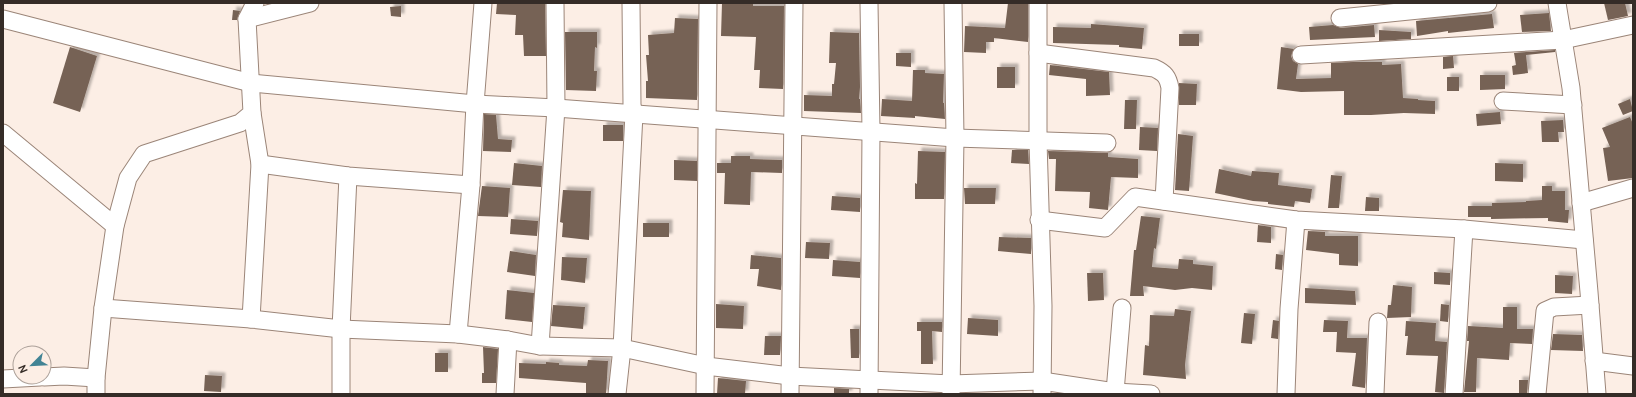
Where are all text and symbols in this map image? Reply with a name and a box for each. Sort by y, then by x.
north arrow [12,345,52,385]
text: N [15,363,31,375]

